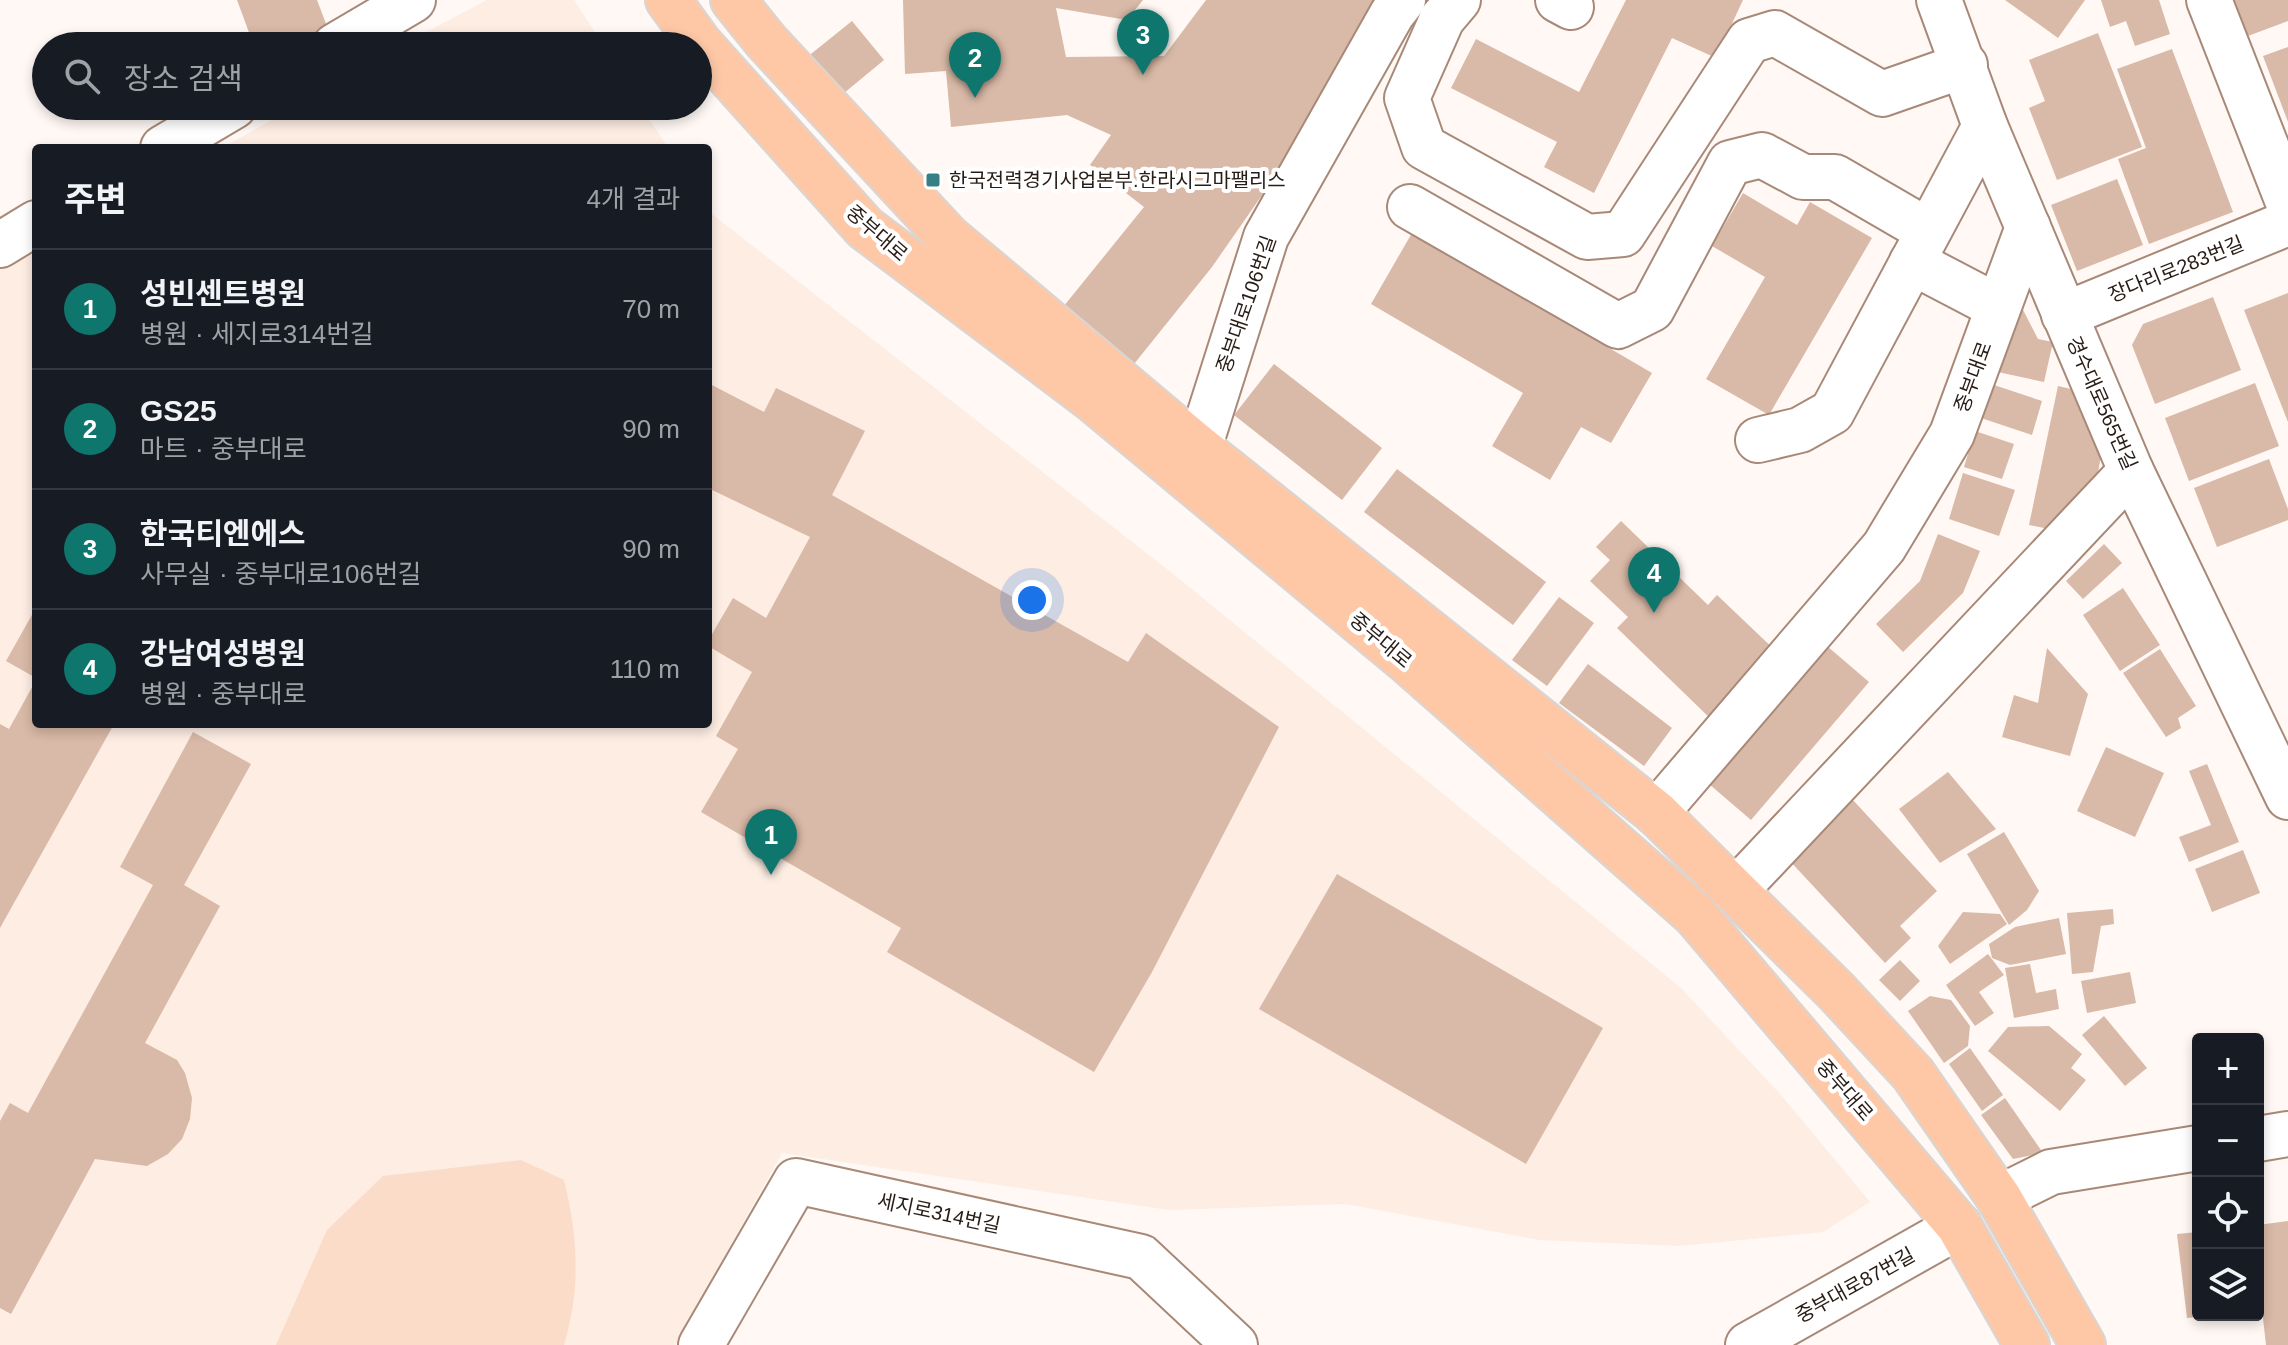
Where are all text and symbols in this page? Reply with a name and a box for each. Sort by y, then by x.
pin: 3 [1117,9,1169,75]
search box [32,32,712,120]
pin: 2 [949,32,1001,98]
icon: search [60,54,104,98]
text: 장소 검색 [124,62,243,95]
place label: 한국전력경기사업본부.한라시그마팰리스 [949,169,1286,191]
marker: 한국전력경기사업본부.한라시그마팰리스 [924,171,942,189]
text: 주변 [64,180,127,218]
text: 4개 결과 [587,184,680,214]
street label: 중부대로 [842,201,912,265]
street label: 중부대로106번길 [1212,232,1280,376]
street label: 장다리로283번길 [2105,232,2247,306]
text: 성빈센트병원 [140,277,306,310]
text: 1 [83,294,97,324]
text: 70 m [622,294,680,324]
text: 병원 · 세지로314번길 [140,319,374,349]
street label: 경수대로565번길 [2063,333,2141,473]
street label: 중부대로 [1950,339,1996,415]
text: GS25 [140,394,217,427]
text: 2 [83,414,97,444]
text: 90 m [622,414,680,444]
text: 마트 · 중부대로 [140,434,307,464]
text: 한국티엔에스 [140,517,306,550]
text: 3 [83,534,97,564]
text: 90 m [622,534,680,564]
pin: 4 [1628,547,1680,613]
text: 사무실 · 중부대로106번길 [140,559,422,589]
your location [1012,580,1052,620]
street label: 중부대로 [1346,608,1416,672]
text: 강남여성병원 [140,637,306,670]
text: 4 [83,654,97,684]
text: 110 m [610,654,680,684]
text: 병원 · 중부대로 [140,679,307,709]
pin: 1 [745,809,797,875]
map controls [2192,1033,2264,1321]
button: + [2192,1033,2264,1105]
street label: 중부대로 [1813,1055,1877,1125]
button: − [2192,1105,2264,1177]
button: locate [2192,1177,2264,1249]
street label: 세지로314번길 [875,1189,1003,1237]
street label: 중부대로87번길 [1792,1243,1918,1327]
button: layers [2192,1249,2264,1321]

